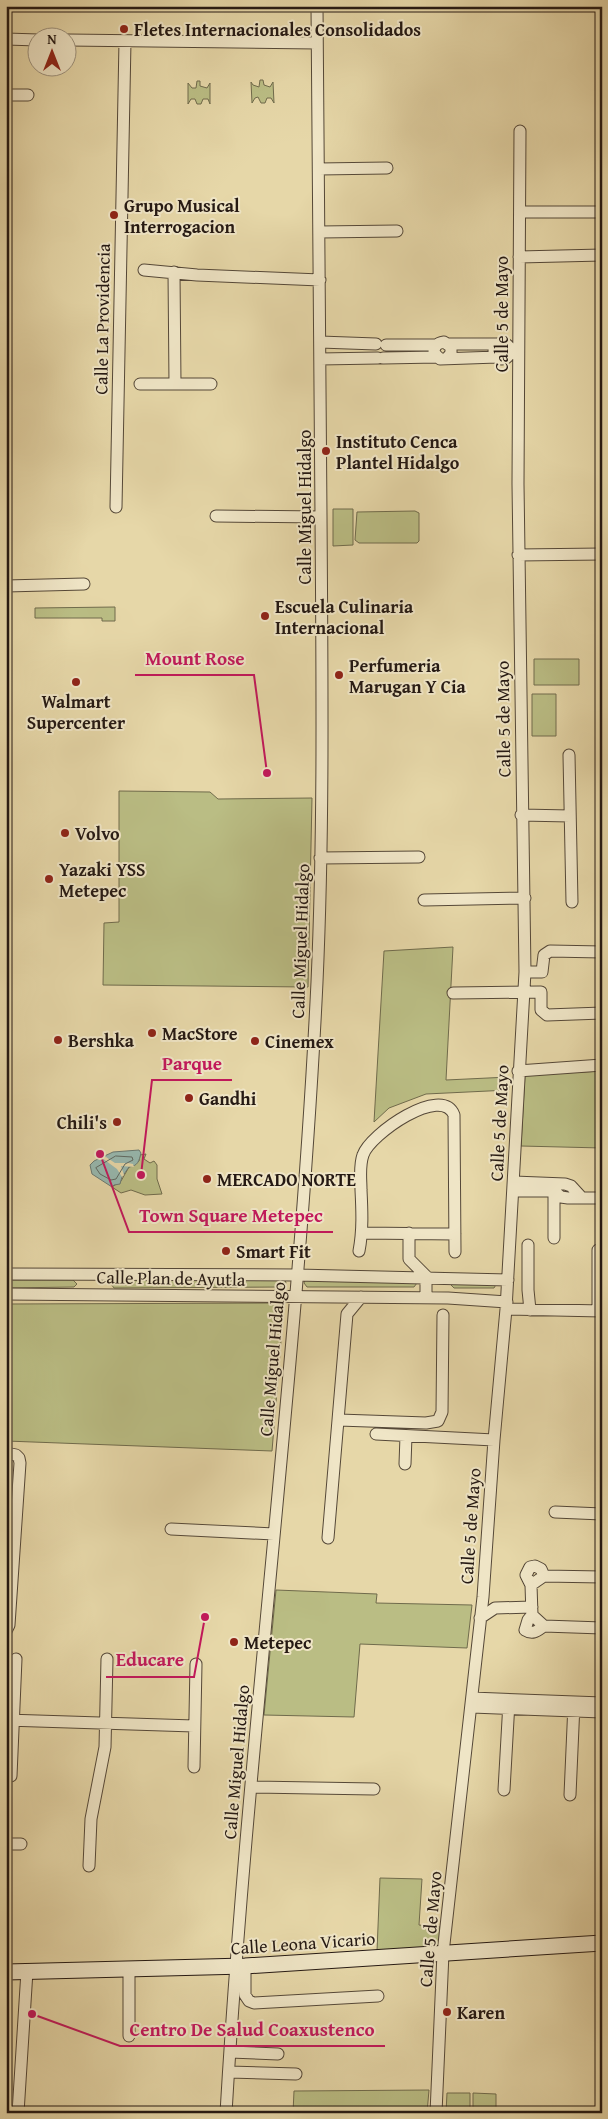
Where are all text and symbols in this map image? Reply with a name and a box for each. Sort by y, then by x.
place label: Fletes Internacionales Consolidados [134,16,421,43]
marker: Fletes Internacionales Consolidados [118,23,130,35]
north arrow [28,28,78,78]
text: N [47,29,57,49]
place label: Grupo Musical Interrogacion [124,192,240,240]
marker: Grupo Musical Interrogacion [108,209,120,221]
street label: Calle La Providencia [87,243,117,395]
street label: Calle 5 de Mayo [488,256,515,372]
place label: Instituto Cenca Plantel Hidalgo [336,428,460,476]
street label: Calle Miguel Hidalgo [291,429,318,585]
marker: Instituto Cenca Plantel Hidalgo [320,445,332,457]
place label: Escuela Culinaria Internacional [275,593,414,641]
marker: Escuela Culinaria Internacional [259,610,271,622]
callout: Mount Rose [135,641,254,675]
text: Mount Rose [145,644,245,672]
place label: Perfumeria Marugan Y Cia [349,652,466,700]
street label: Calle 5 de Mayo [488,661,518,777]
marker: Perfumeria Marugan Y Cia [333,669,345,681]
marker: Walmart Supercenter [70,676,82,688]
place label: Walmart Supercenter [27,688,126,736]
place label: Volvo [75,820,120,847]
marker: Volvo [59,827,71,839]
place label: Yazaki YSS Metepec [59,856,146,904]
street label: Calle Miguel Hidalgo [284,863,316,1019]
marker: Yazaki YSS Metepec [43,873,55,885]
place label: MacStore [162,1020,238,1047]
place label: Bershka [68,1027,135,1054]
marker: MacStore [146,1027,158,1039]
place label: Cinemex [265,1028,334,1055]
marker: Bershka [52,1034,64,1046]
marker: Cinemex [249,1035,261,1047]
callout: Parque [152,1046,232,1080]
text: Parque [162,1049,222,1077]
street label: Calle 5 de Mayo [482,1064,516,1182]
place label: Gandhi [199,1085,257,1112]
marker: Gandhi [183,1092,195,1104]
place label: Chili's [57,1109,107,1136]
marker: Chili's [111,1116,123,1128]
place label: MERCADO NORTE [217,1166,356,1193]
marker: MERCADO NORTE [201,1173,213,1185]
callout: Town Square Metepec [129,1198,333,1232]
text: Town Square Metepec [139,1201,323,1229]
place label: Smart Fit [236,1238,311,1265]
marker: Smart Fit [220,1245,232,1257]
street label: Calle Plan de Ayutla [96,1263,246,1293]
street label: Calle Miguel Hidalgo [252,1281,292,1437]
street label: Calle 5 de Mayo [452,1467,488,1585]
place label: Metepec [244,1629,311,1656]
marker: Metepec [228,1636,240,1648]
callout: Educare [106,1643,194,1677]
text: Educare [116,1645,184,1673]
street label: Calle Miguel Hidalgo [216,1684,256,1840]
street label: Calle 5 de Mayo [411,1870,449,1988]
street label: Calle Leona Vicario [230,1924,376,1962]
place label: Karen [457,1999,505,2026]
marker: Karen [441,2006,453,2018]
callout: Centro De Salud Coaxustenco [120,2012,385,2046]
text: Centro De Salud Coaxustenco [129,2015,375,2043]

